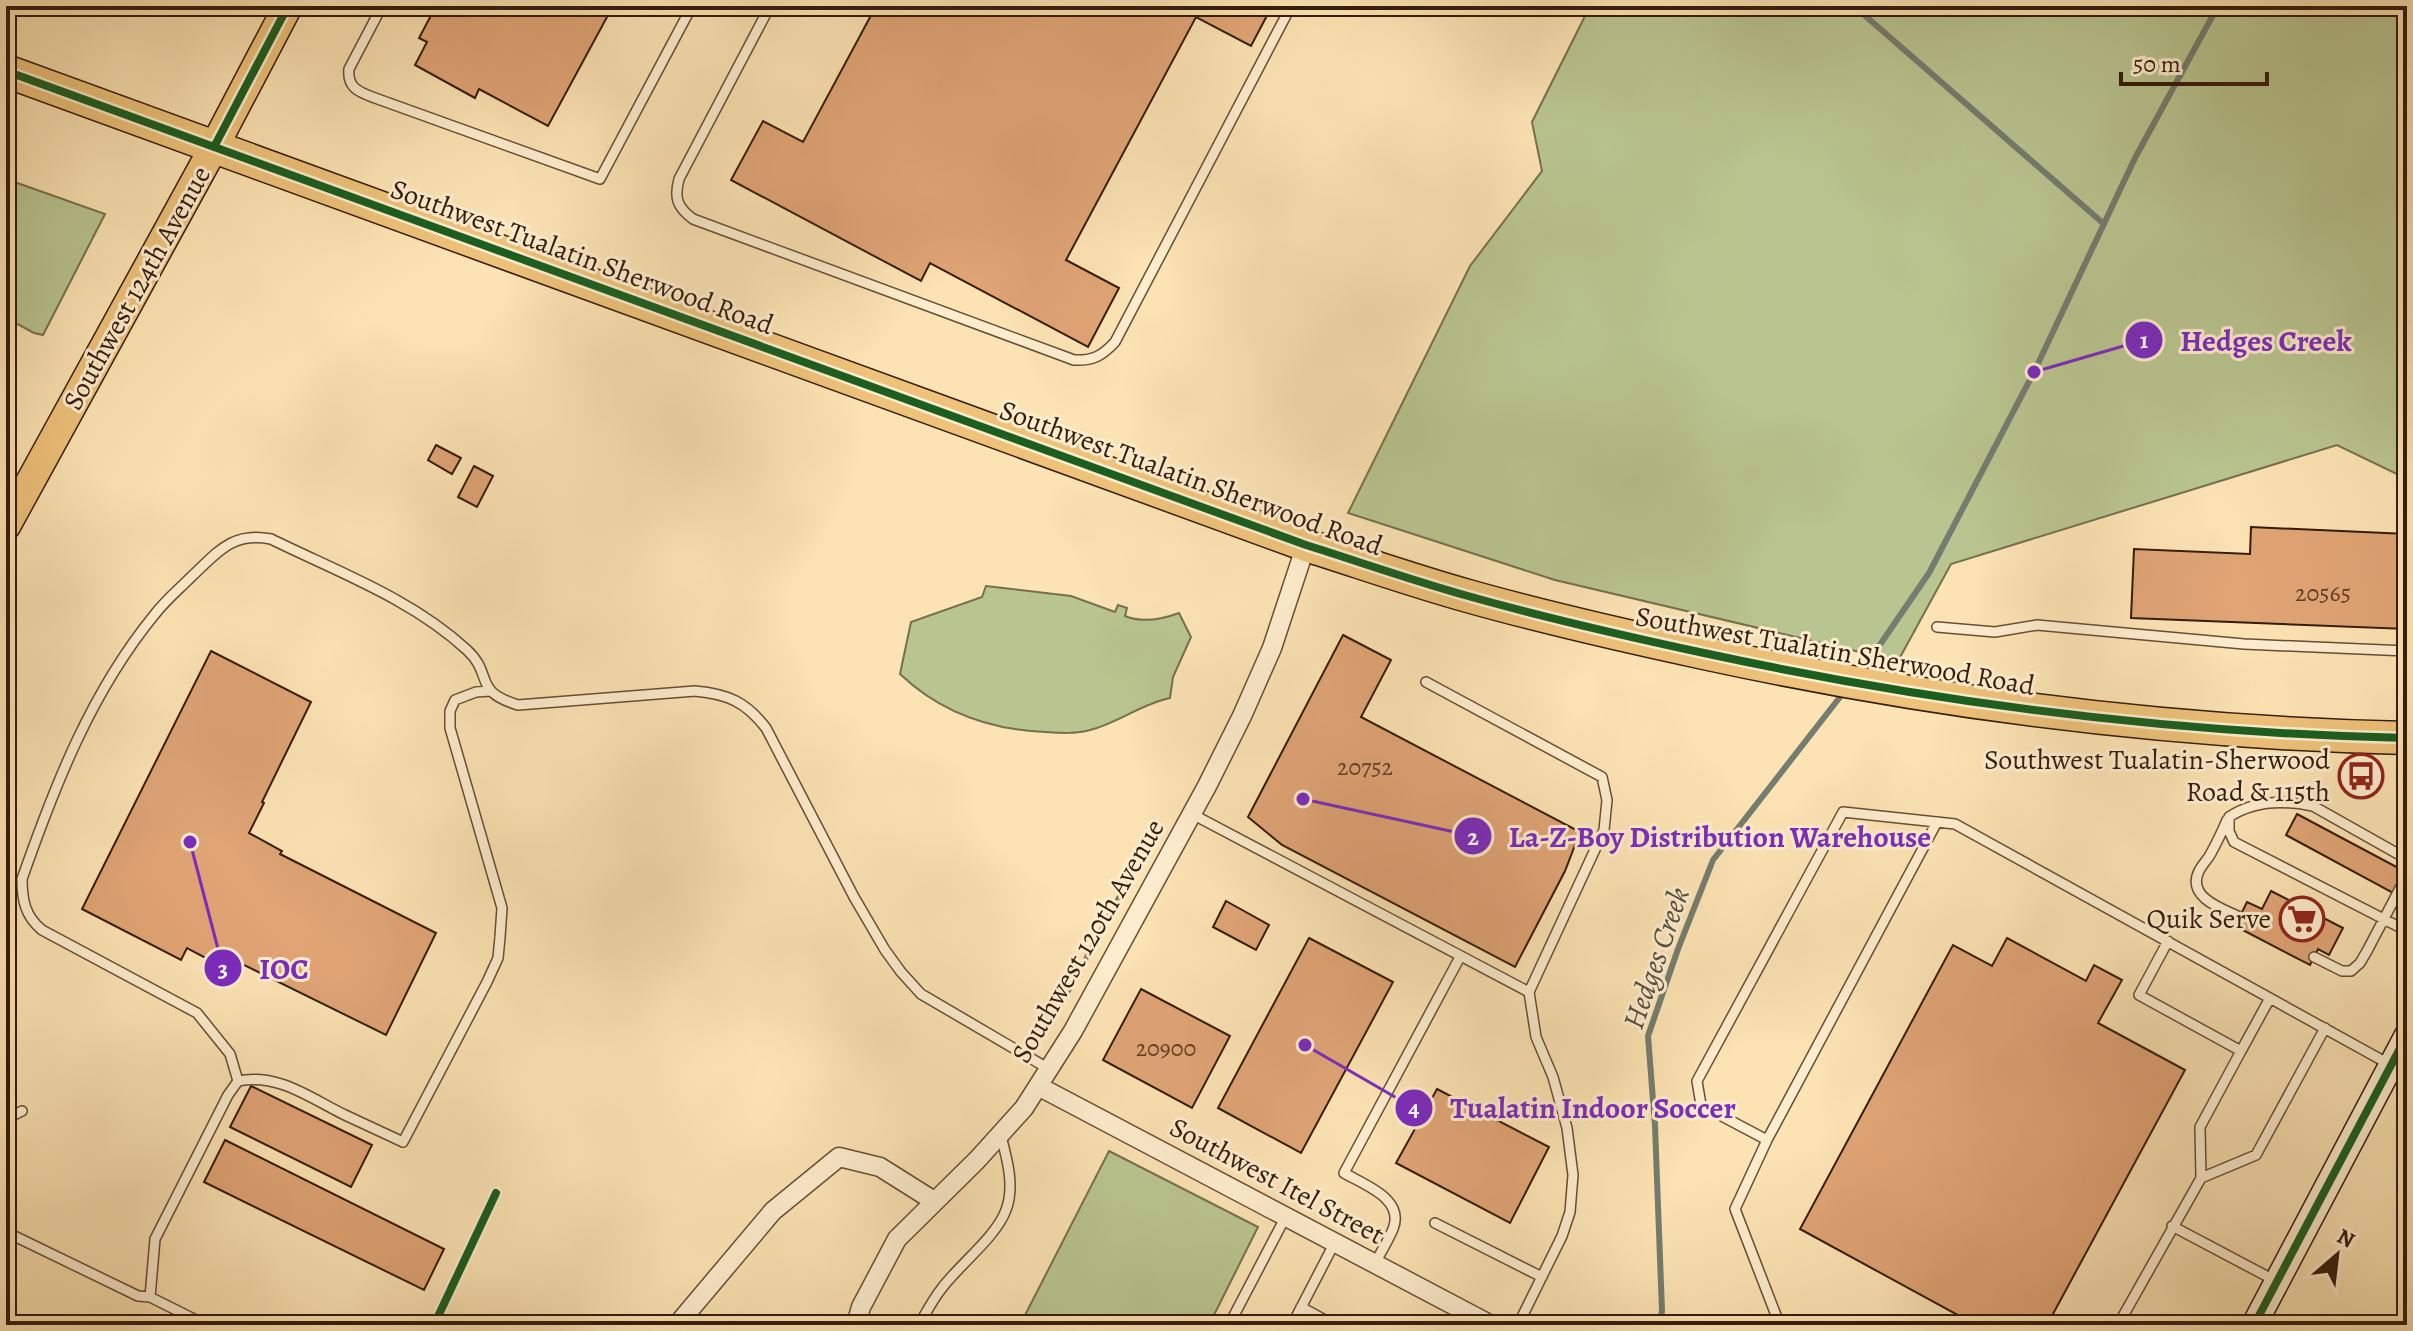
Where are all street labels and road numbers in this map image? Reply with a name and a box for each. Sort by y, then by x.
street label: Southwest 124th Avenue [54,159,220,417]
street label: Southwest Tualatin Sherwood Road [385,170,780,344]
street label: Southwest Tualatin Sherwood Road [994,391,1389,565]
street label: Southwest Tualatin Sherwood Road [1632,597,2039,705]
street label: Southwest 120th Avenue [1003,812,1173,1070]
street label: Southwest Itel Street [1163,1108,1391,1254]

